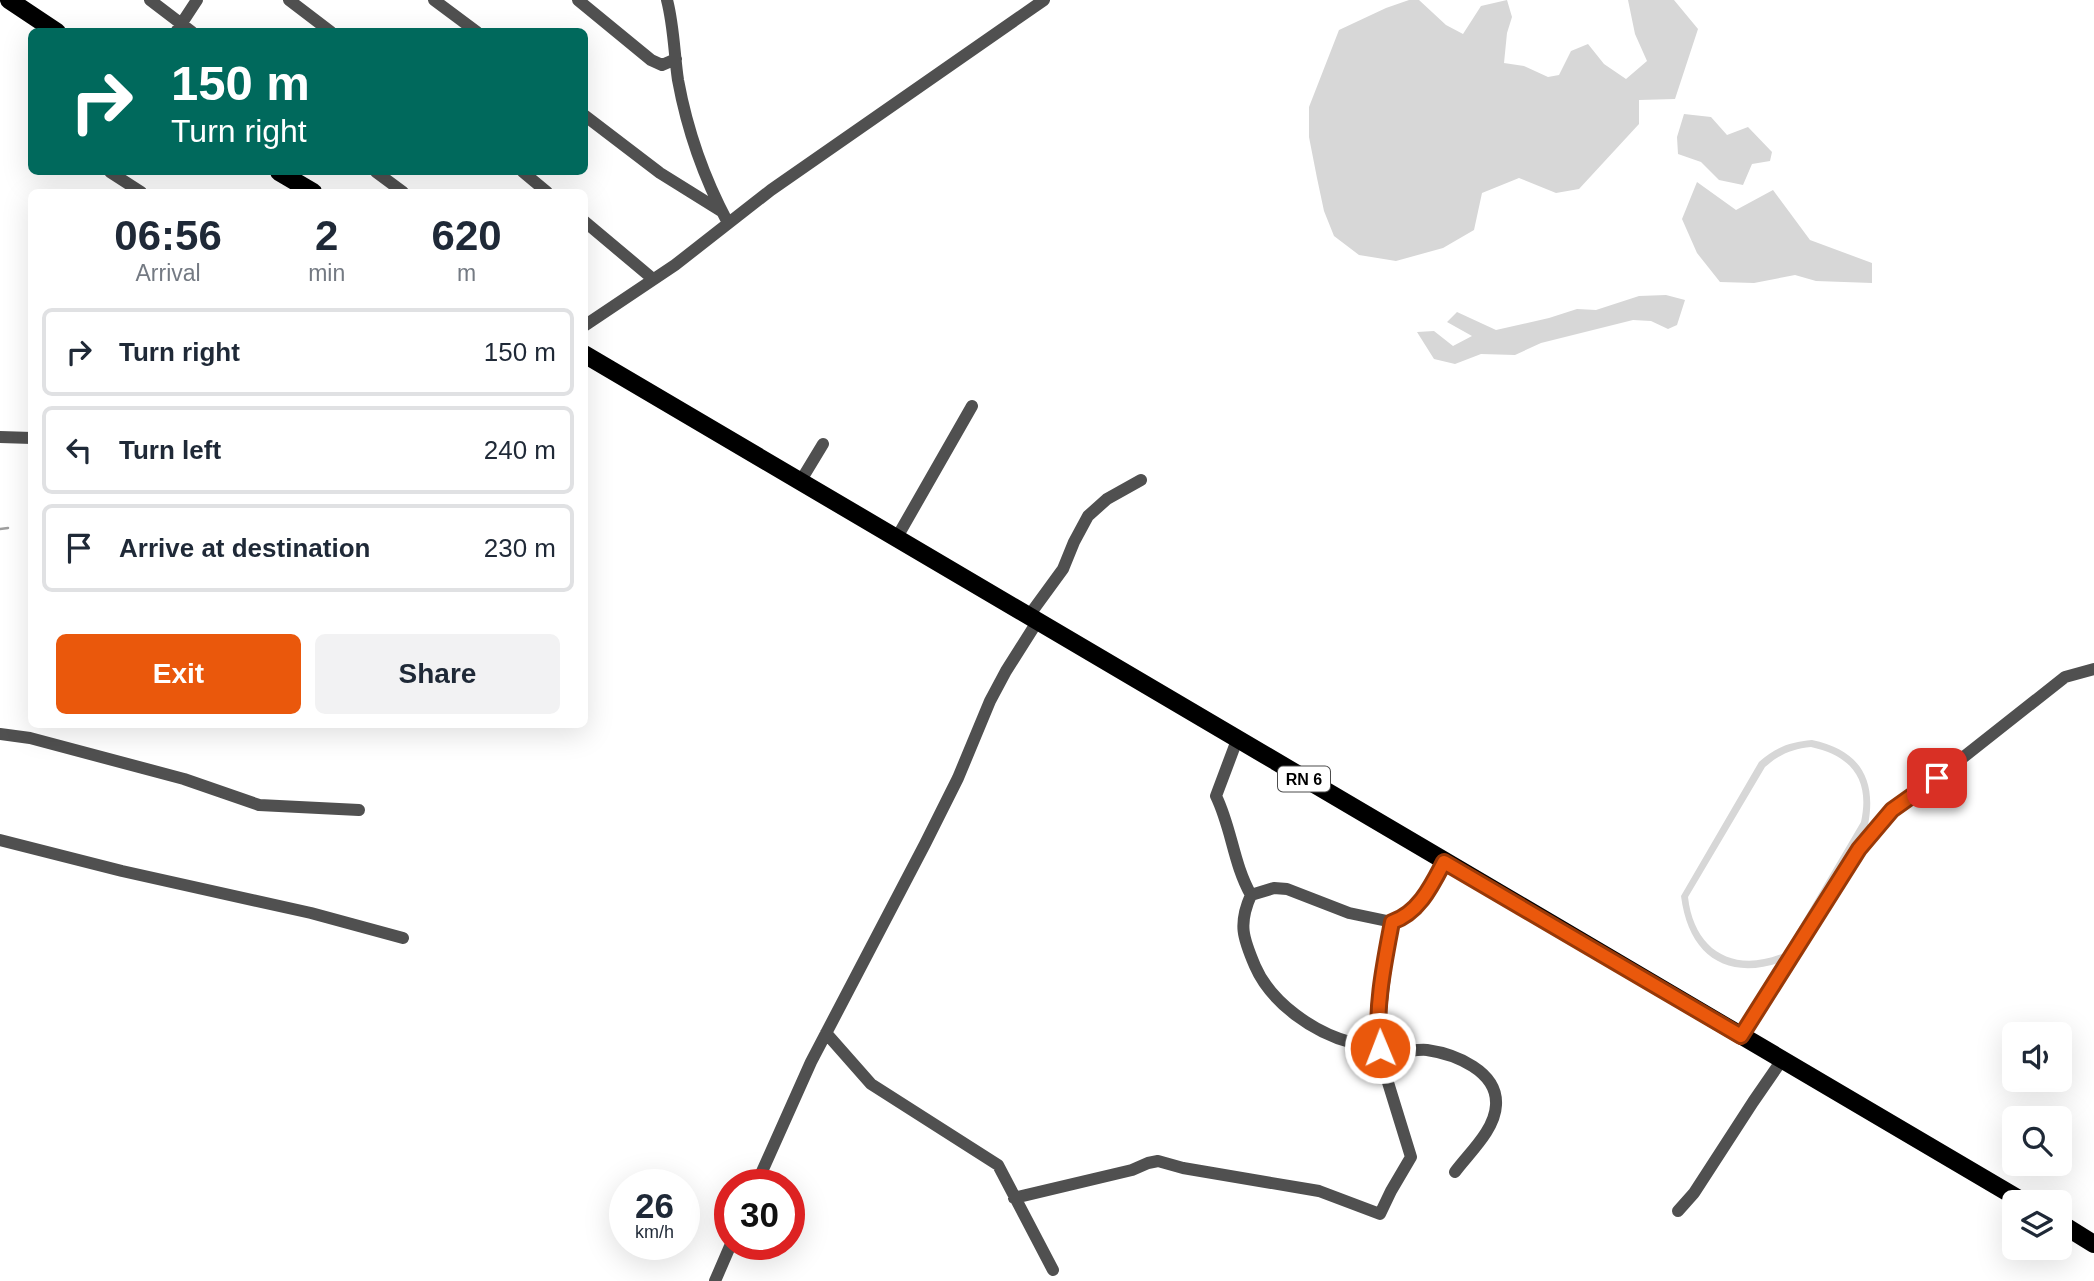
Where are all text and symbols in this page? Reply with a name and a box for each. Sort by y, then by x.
icon: right [56,56,147,147]
text: 150 m [171,56,310,110]
text: Turn right [171,113,307,149]
text: 06:56 [114,212,222,259]
text: 2 [315,212,338,259]
text: 620 [432,212,502,259]
text: Arrival [135,260,201,286]
text: min [308,260,345,286]
text: m [457,260,476,286]
icon: right [60,333,98,371]
text: Turn right [119,337,240,367]
text: 150 m [484,337,556,367]
icon: left [60,431,98,469]
text: Turn left [119,435,221,465]
text: 240 m [484,435,556,465]
icon: arrive [60,529,98,567]
text: Arrive at destination [119,533,370,563]
text: 230 m [484,533,556,563]
button: Exit [56,634,301,714]
button: Share [315,634,560,714]
pin [1907,748,1967,808]
icon: arrive [1918,759,1956,797]
road number: RN 6 [1278,766,1330,792]
position arrow [1343,1011,1417,1085]
map controls [2002,1022,2072,1260]
button: sound [2002,1022,2072,1092]
button: search [2002,1106,2072,1176]
speed limit sign: 30 [714,1169,805,1260]
text: 26 [635,1186,674,1225]
button: layers [2002,1190,2072,1260]
text: km/h [635,1222,674,1242]

